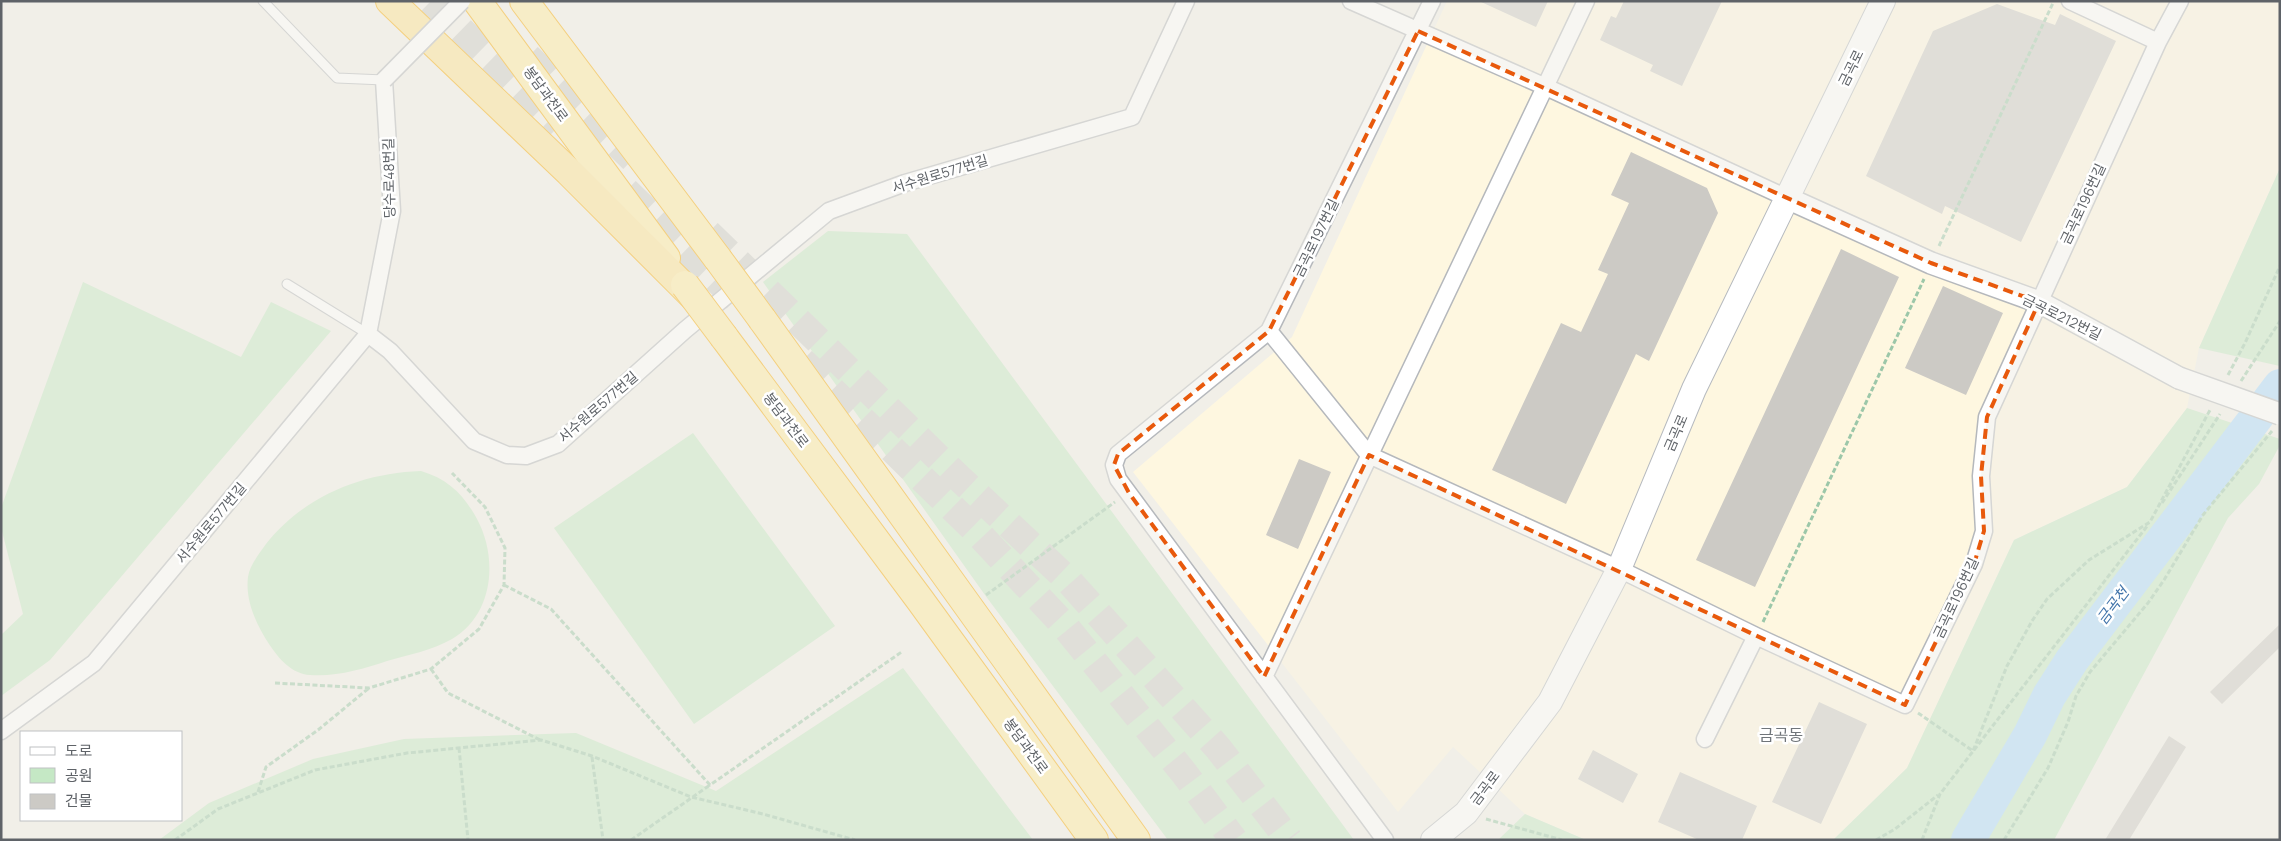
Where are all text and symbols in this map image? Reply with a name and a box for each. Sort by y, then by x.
street label: 금곡로 [1834,46,1868,89]
street label: 봉담과천로 [520,62,573,125]
street label: 당수로48번길 [378,137,399,219]
street label: 서수원로577번길 [889,150,990,197]
street label: 금곡로196번길 [2056,160,2110,247]
street label: 금곡로197번길 [1288,195,1343,280]
street label: 금곡로212번길 [2019,289,2105,344]
street label: 서수원로577번길 [554,367,642,447]
street label: 봉담과천로 [759,388,813,451]
street label: 금곡로 [1659,411,1692,454]
street label: 서수원로577번길 [171,478,250,567]
street label: 금곡로196번길 [1929,554,1983,641]
water label: 금곡천 [2092,581,2135,629]
street label: 봉담과천로 [1000,714,1053,777]
district label: 금곡동 [1759,724,1803,746]
legend [20,731,182,821]
text: 도로 [65,740,93,761]
text: 공원 [65,765,93,786]
street label: 금곡로 [1465,766,1504,809]
text: 건물 [65,790,93,811]

